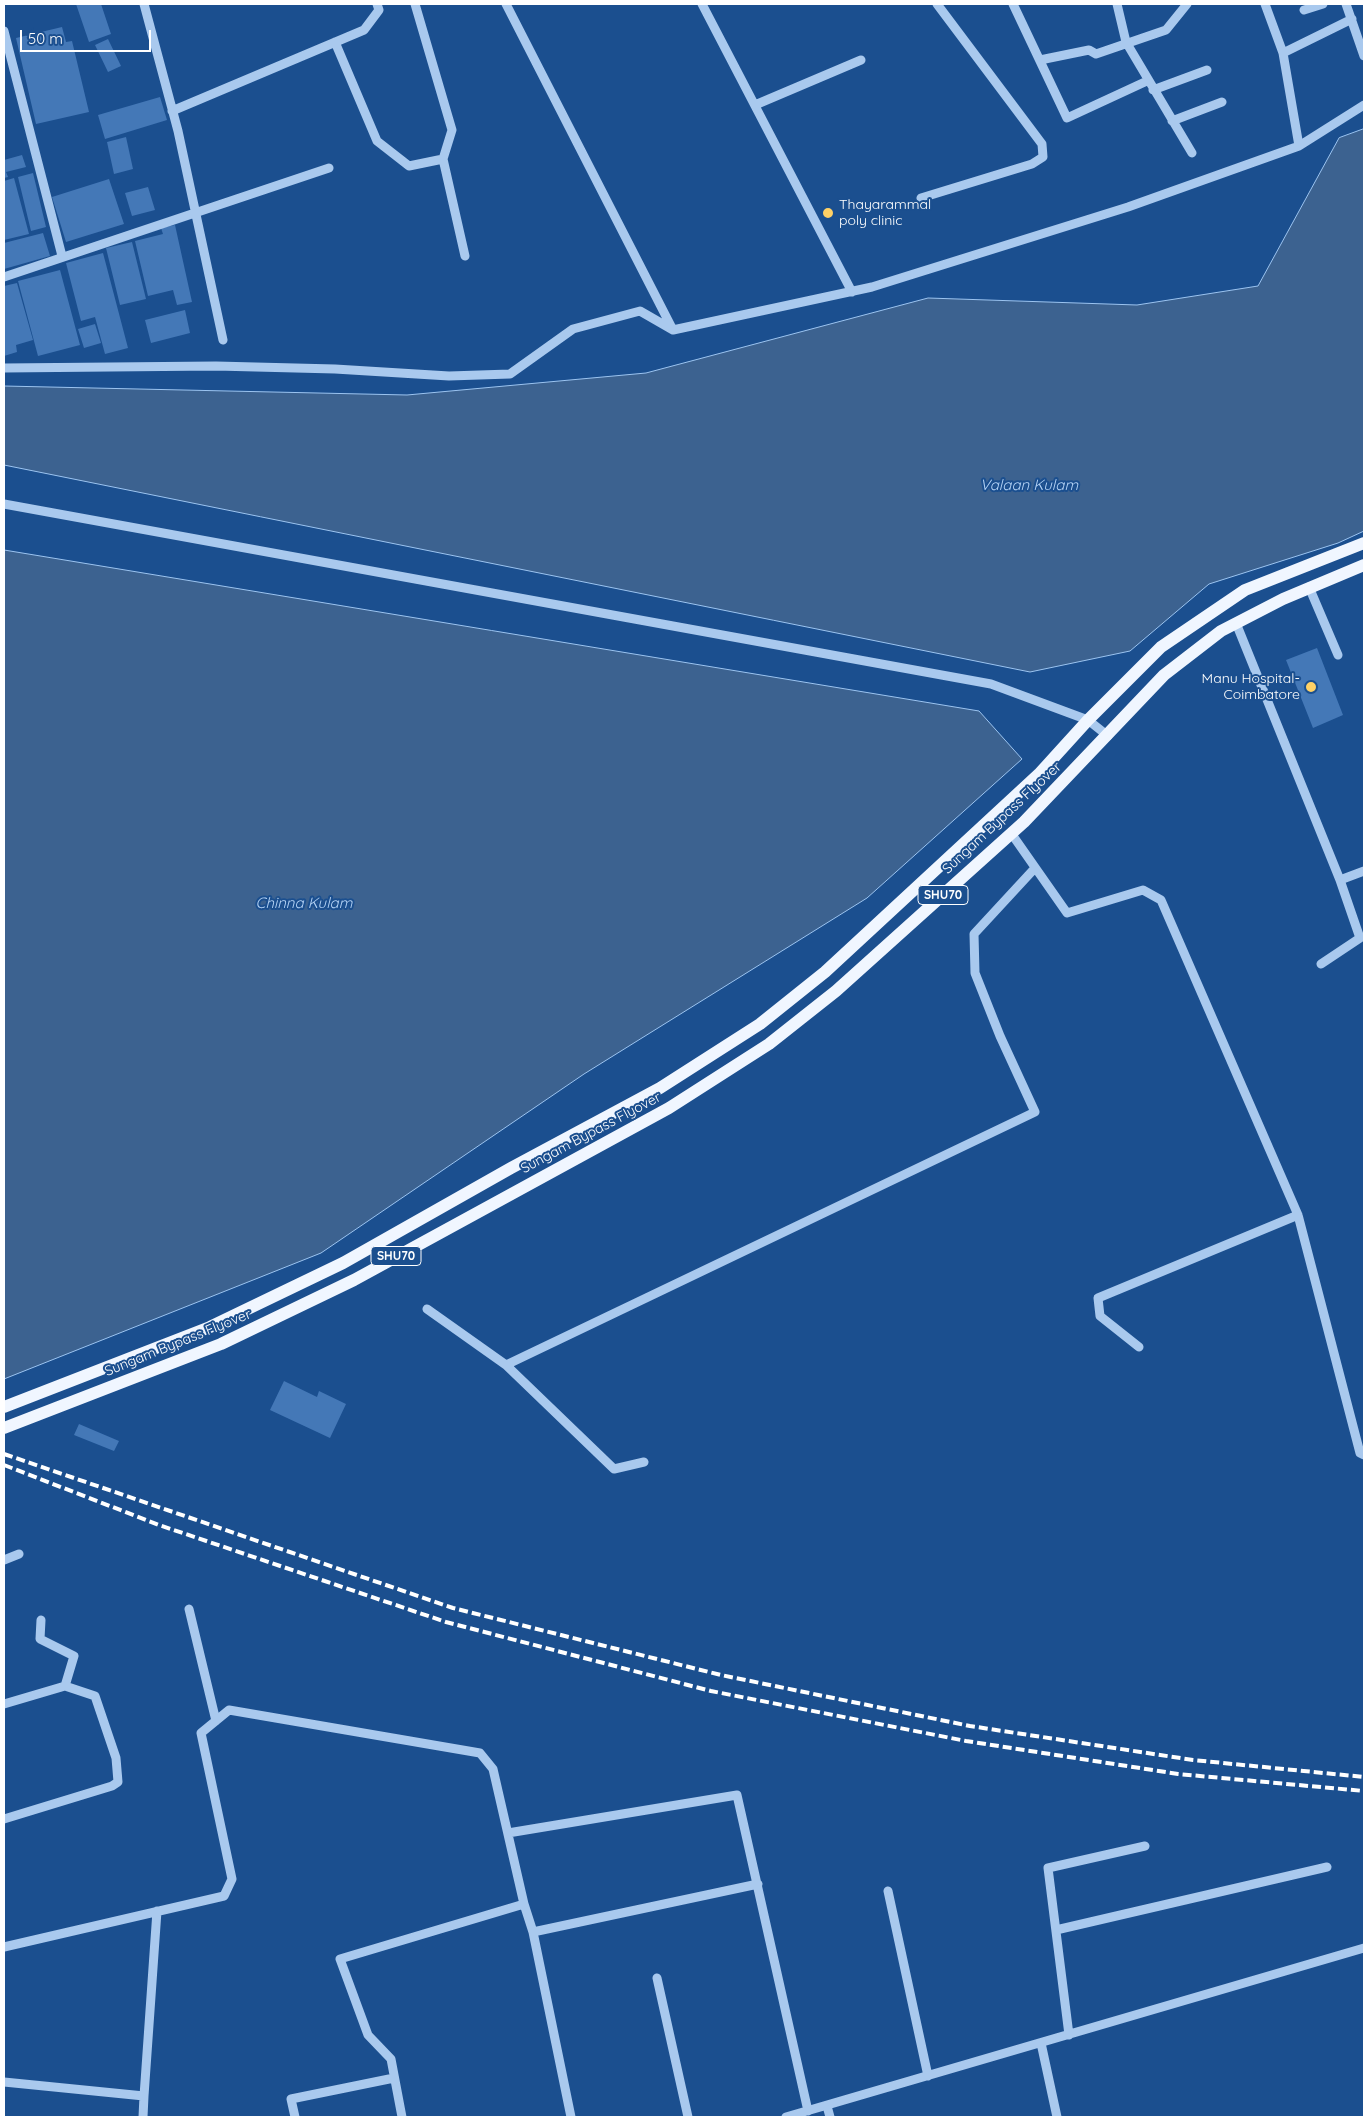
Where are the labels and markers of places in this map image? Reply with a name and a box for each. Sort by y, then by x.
place label: Thayarammal poly clinic [839,197,931,230]
marker: Thayarammal poly clinic [821,206,835,220]
place label: Manu Hospital- Coimbatore [1202,671,1300,704]
marker: Manu Hospital- Coimbatore [1304,680,1318,694]

